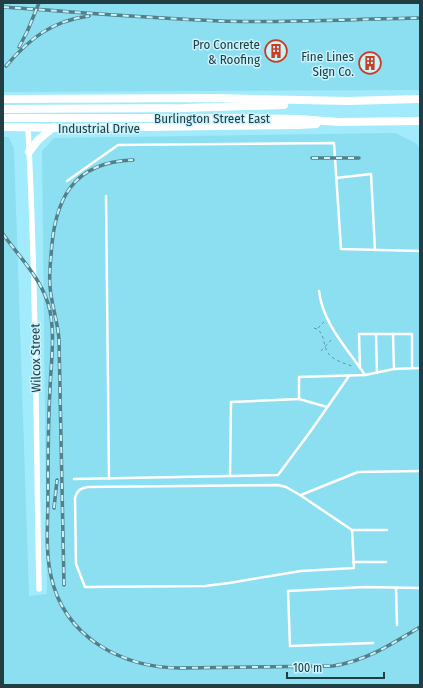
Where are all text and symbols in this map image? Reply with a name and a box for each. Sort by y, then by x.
place label: Pro Concrete & Roofing [193,37,261,67]
building icon: Pro Concrete & Roofing [263,38,289,64]
place label: Fine Lines Sign Co. [301,49,354,79]
building icon: Fine Lines Sign Co. [357,50,383,76]
street label: Burlington Street East [154,111,271,126]
street label: Industrial Drive [58,121,140,136]
street label: Wilcox Street [27,323,44,393]
scale bar [287,654,384,680]
text: 100 m [293,661,322,675]

